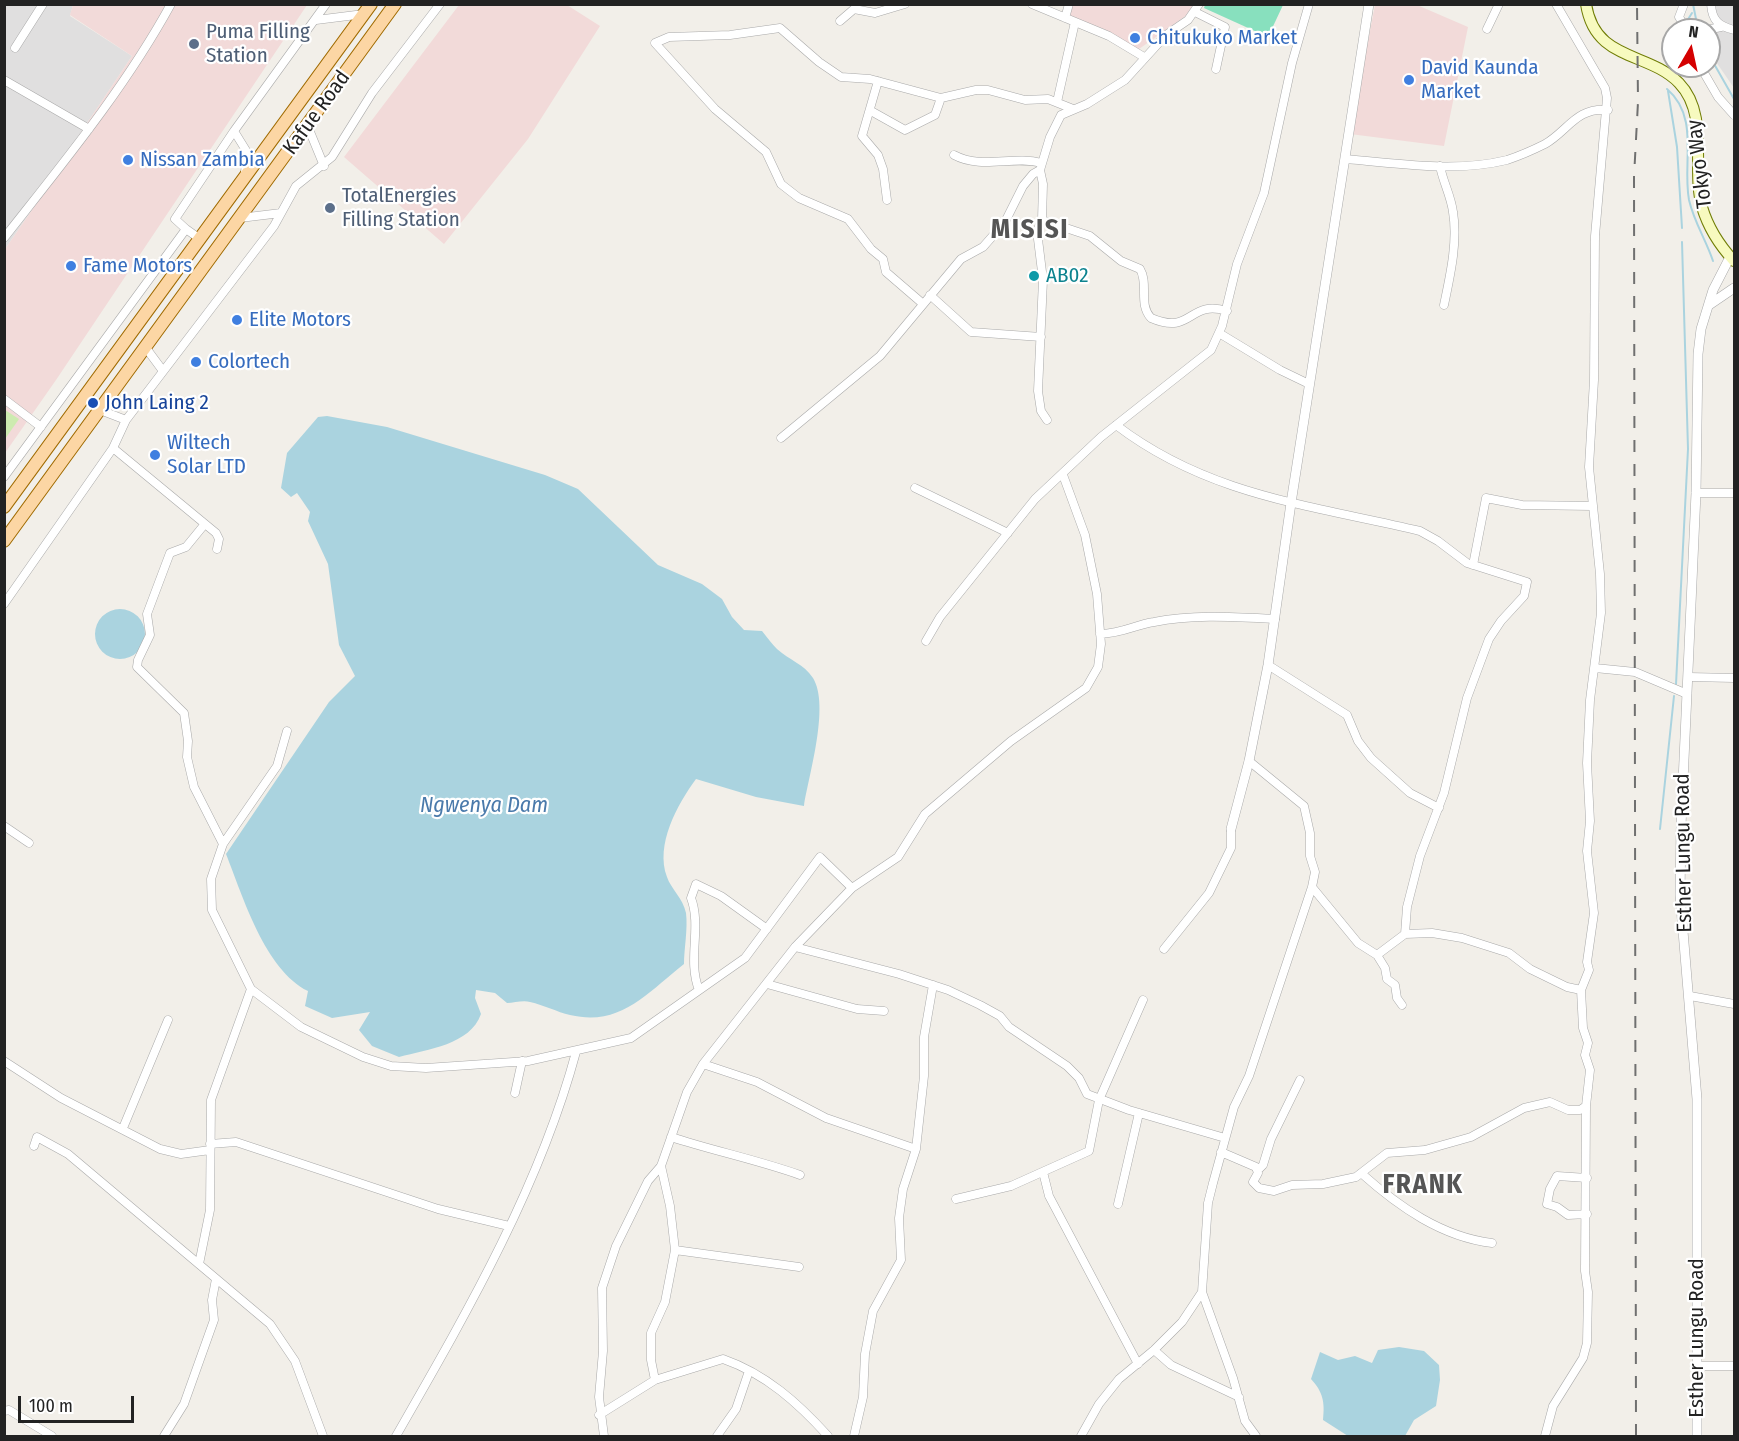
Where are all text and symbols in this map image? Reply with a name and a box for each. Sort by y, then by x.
north arrow [1661,18,1721,78]
place label: Puma Filling Station [206,19,310,69]
text: N [1687,22,1700,42]
place label: Chitukuko Market [1147,25,1297,51]
marker: Chitukuko Market [1128,31,1142,45]
marker: Puma Filling Station [187,37,201,51]
place label: David Kaunda Market [1421,55,1539,105]
street label: Kafue Road [278,66,356,160]
marker: David Kaunda Market [1402,73,1416,87]
street label: Tokyo Way [1682,118,1718,210]
place label: Nissan Zambia [140,147,265,173]
marker: Nissan Zambia [121,153,135,167]
place label: TotalEnergies Filling Station [342,183,460,233]
marker: TotalEnergies Filling Station [323,201,337,215]
district label: MISISI [991,214,1069,246]
place label: Fame Motors [83,253,192,279]
marker: Fame Motors [64,259,78,273]
place label: AB02 [1046,263,1089,289]
marker: AB02 [1027,269,1041,283]
place label: Elite Motors [249,307,351,333]
marker: Elite Motors [230,313,244,327]
place label: Colortech [208,349,290,375]
marker: Colortech [189,355,203,369]
place label: John Laing 2 [105,390,209,416]
marker: John Laing 2 [86,396,100,410]
place label: Wiltech Solar LTD [167,430,246,480]
marker: Wiltech Solar LTD [148,448,162,462]
street label: Esther Lungu Road [1670,773,1698,933]
water label: Ngwenya Dam [420,793,548,819]
district label: FRANK [1382,1169,1464,1201]
street label: Esther Lungu Road [1684,1258,1710,1418]
scale bar [21,1384,136,1422]
text: 100 m [29,1395,73,1417]

